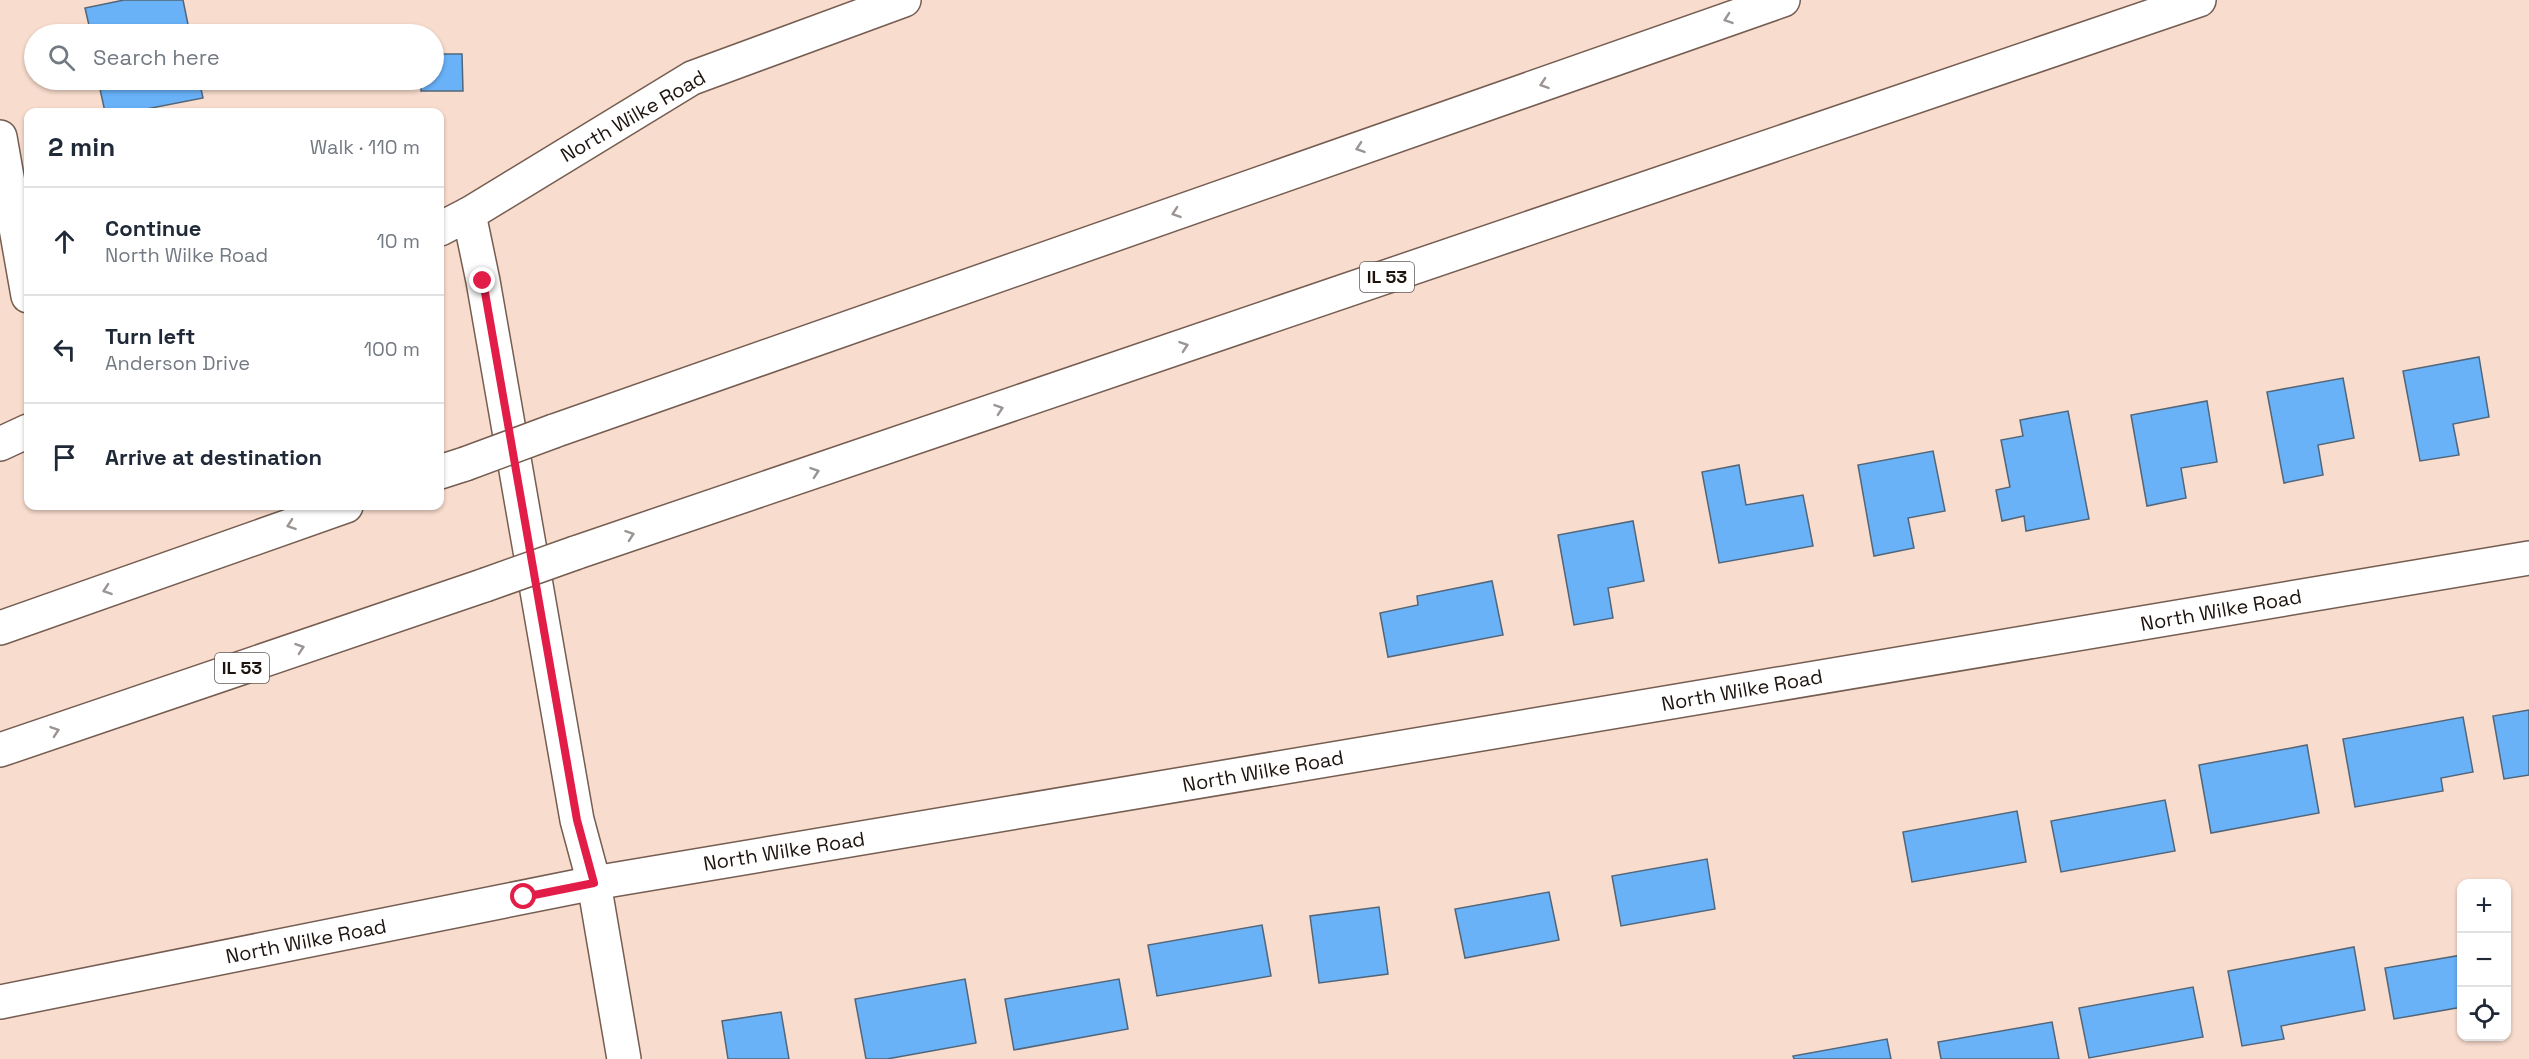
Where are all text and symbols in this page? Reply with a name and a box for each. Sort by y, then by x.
one-way arrow [1723,12,1734,25]
search box [24,24,444,90]
icon: search [45,41,78,74]
text: Search here [93,43,220,71]
street label: North Wilke Road [556,64,710,168]
one-way arrow [1539,76,1550,89]
text: 2 min [48,130,115,164]
text: Walk · 110 m [310,134,420,160]
one-way arrow [1355,141,1366,154]
one-way arrow [1171,205,1182,218]
text: Continue [105,214,201,242]
icon: ahead [48,225,81,258]
text: 10 m [376,228,420,254]
text: North Wilke Road [105,242,268,268]
road number: IL 53 [1360,262,1414,292]
route end [469,267,495,293]
text: Turn left [105,322,195,350]
icon: left [48,333,81,366]
text: 100 m [364,336,420,362]
one-way arrow [1178,341,1189,353]
text: Anderson Drive [105,350,250,376]
one-way arrow [993,403,1004,416]
icon: arrive [48,441,81,474]
text: Arrive at destination [105,443,322,471]
one-way arrow [809,466,820,479]
one-way arrow [286,517,297,530]
one-way arrow [624,529,635,542]
one-way arrow [102,582,113,595]
street label: North Wilke Road [2138,583,2304,637]
one-way arrow [294,643,305,655]
road number: IL 53 [215,653,269,683]
street label: North Wilke Road [1659,663,1825,717]
one-way arrow [49,726,60,738]
street label: North Wilke Road [1180,744,1346,798]
street label: North Wilke Road [701,825,867,877]
map controls [2457,879,2511,1041]
button: + [2457,879,2511,933]
route start [510,883,536,909]
street label: North Wilke Road [223,913,389,969]
button: − [2457,933,2511,987]
button: locate [2457,987,2511,1041]

